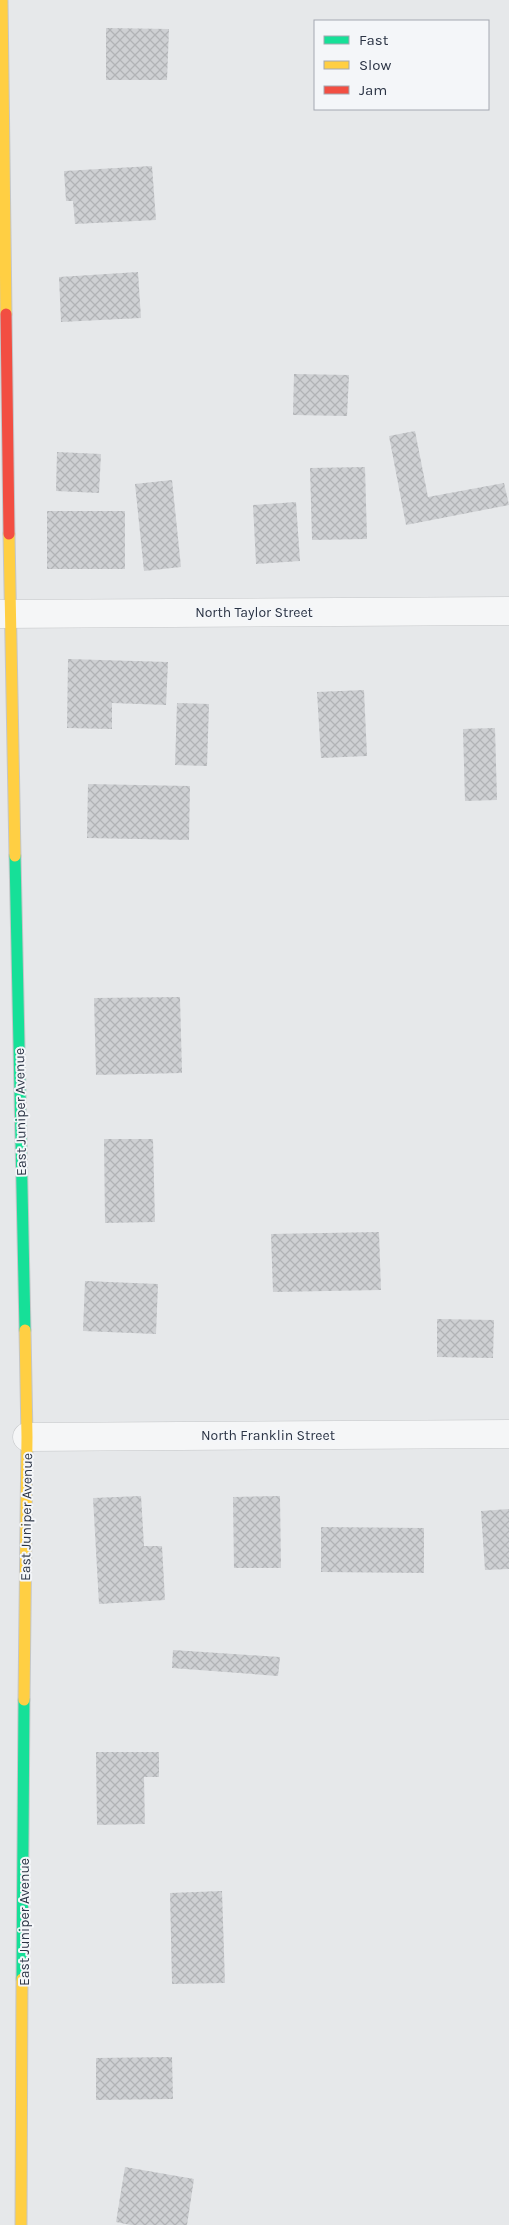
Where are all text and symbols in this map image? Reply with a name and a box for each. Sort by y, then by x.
legend [314,20,489,110]
text: Fast [359,31,389,49]
text: Slow [359,56,391,74]
text: Jam [359,81,387,99]
street label: North Taylor Street [195,604,313,621]
street label: East Juniper Avenue [11,1048,30,1176]
street label: North Franklin Street [201,1427,335,1444]
street label: East Juniper Avenue [17,1453,36,1581]
street label: East Juniper Avenue [16,1858,33,1986]

